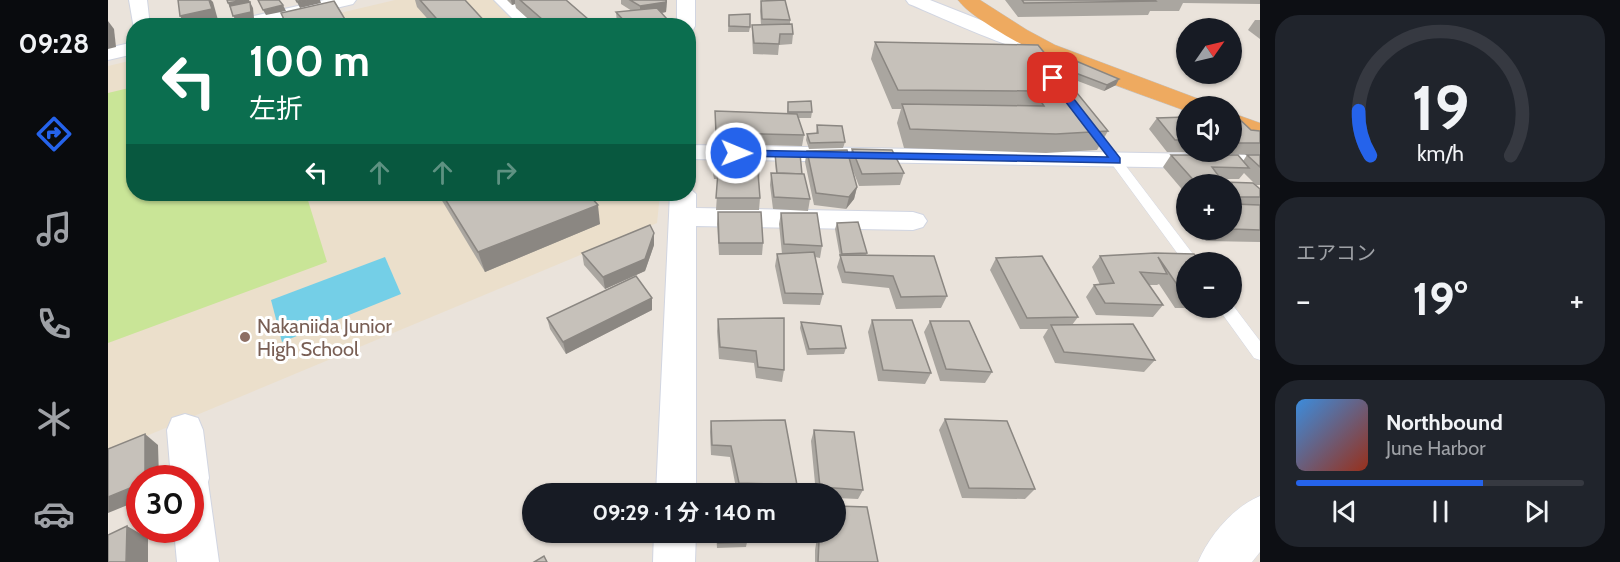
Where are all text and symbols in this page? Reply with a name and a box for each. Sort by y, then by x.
north arrow [1176,18,1242,84]
map controls [1176,18,1242,318]
text: 09:28 [19,27,89,60]
text: 100 m [249,35,370,87]
icon: left [150,42,228,120]
pin [1027,52,1078,103]
icon: arrive [1036,61,1069,94]
text: 19 [1411,70,1469,146]
text: 左折 [249,92,303,125]
button: sound [1176,96,1242,162]
icon: directions [33,113,75,155]
position arrow [704,121,768,185]
text: km/h [1417,140,1463,166]
icon: left [300,156,333,189]
icon: ahead [363,156,396,189]
icon: ahead [426,156,459,189]
icon: right [489,156,522,189]
button: + [1176,174,1242,240]
icon: music [33,208,75,250]
text: エアコン [1296,241,1376,265]
button: − [1176,252,1242,318]
text: 19° [1413,272,1467,326]
text: − [1296,280,1311,320]
text: + [1569,280,1584,320]
icon: phone [33,303,75,345]
place label: Nakaniida Junior High School [257,314,393,361]
marker: Nakaniida Junior High School [238,330,252,344]
icon: climate [33,398,75,440]
text: Northbound [1386,409,1503,436]
text: June Harbor [1386,436,1486,460]
speed limit sign: 30 [126,465,204,543]
icon: car [33,493,75,535]
icon: previous [1328,495,1361,528]
icon: pause [1424,495,1457,528]
icon: next [1520,495,1553,528]
text: 09:29 · 1 分 · 140 m [592,499,776,526]

